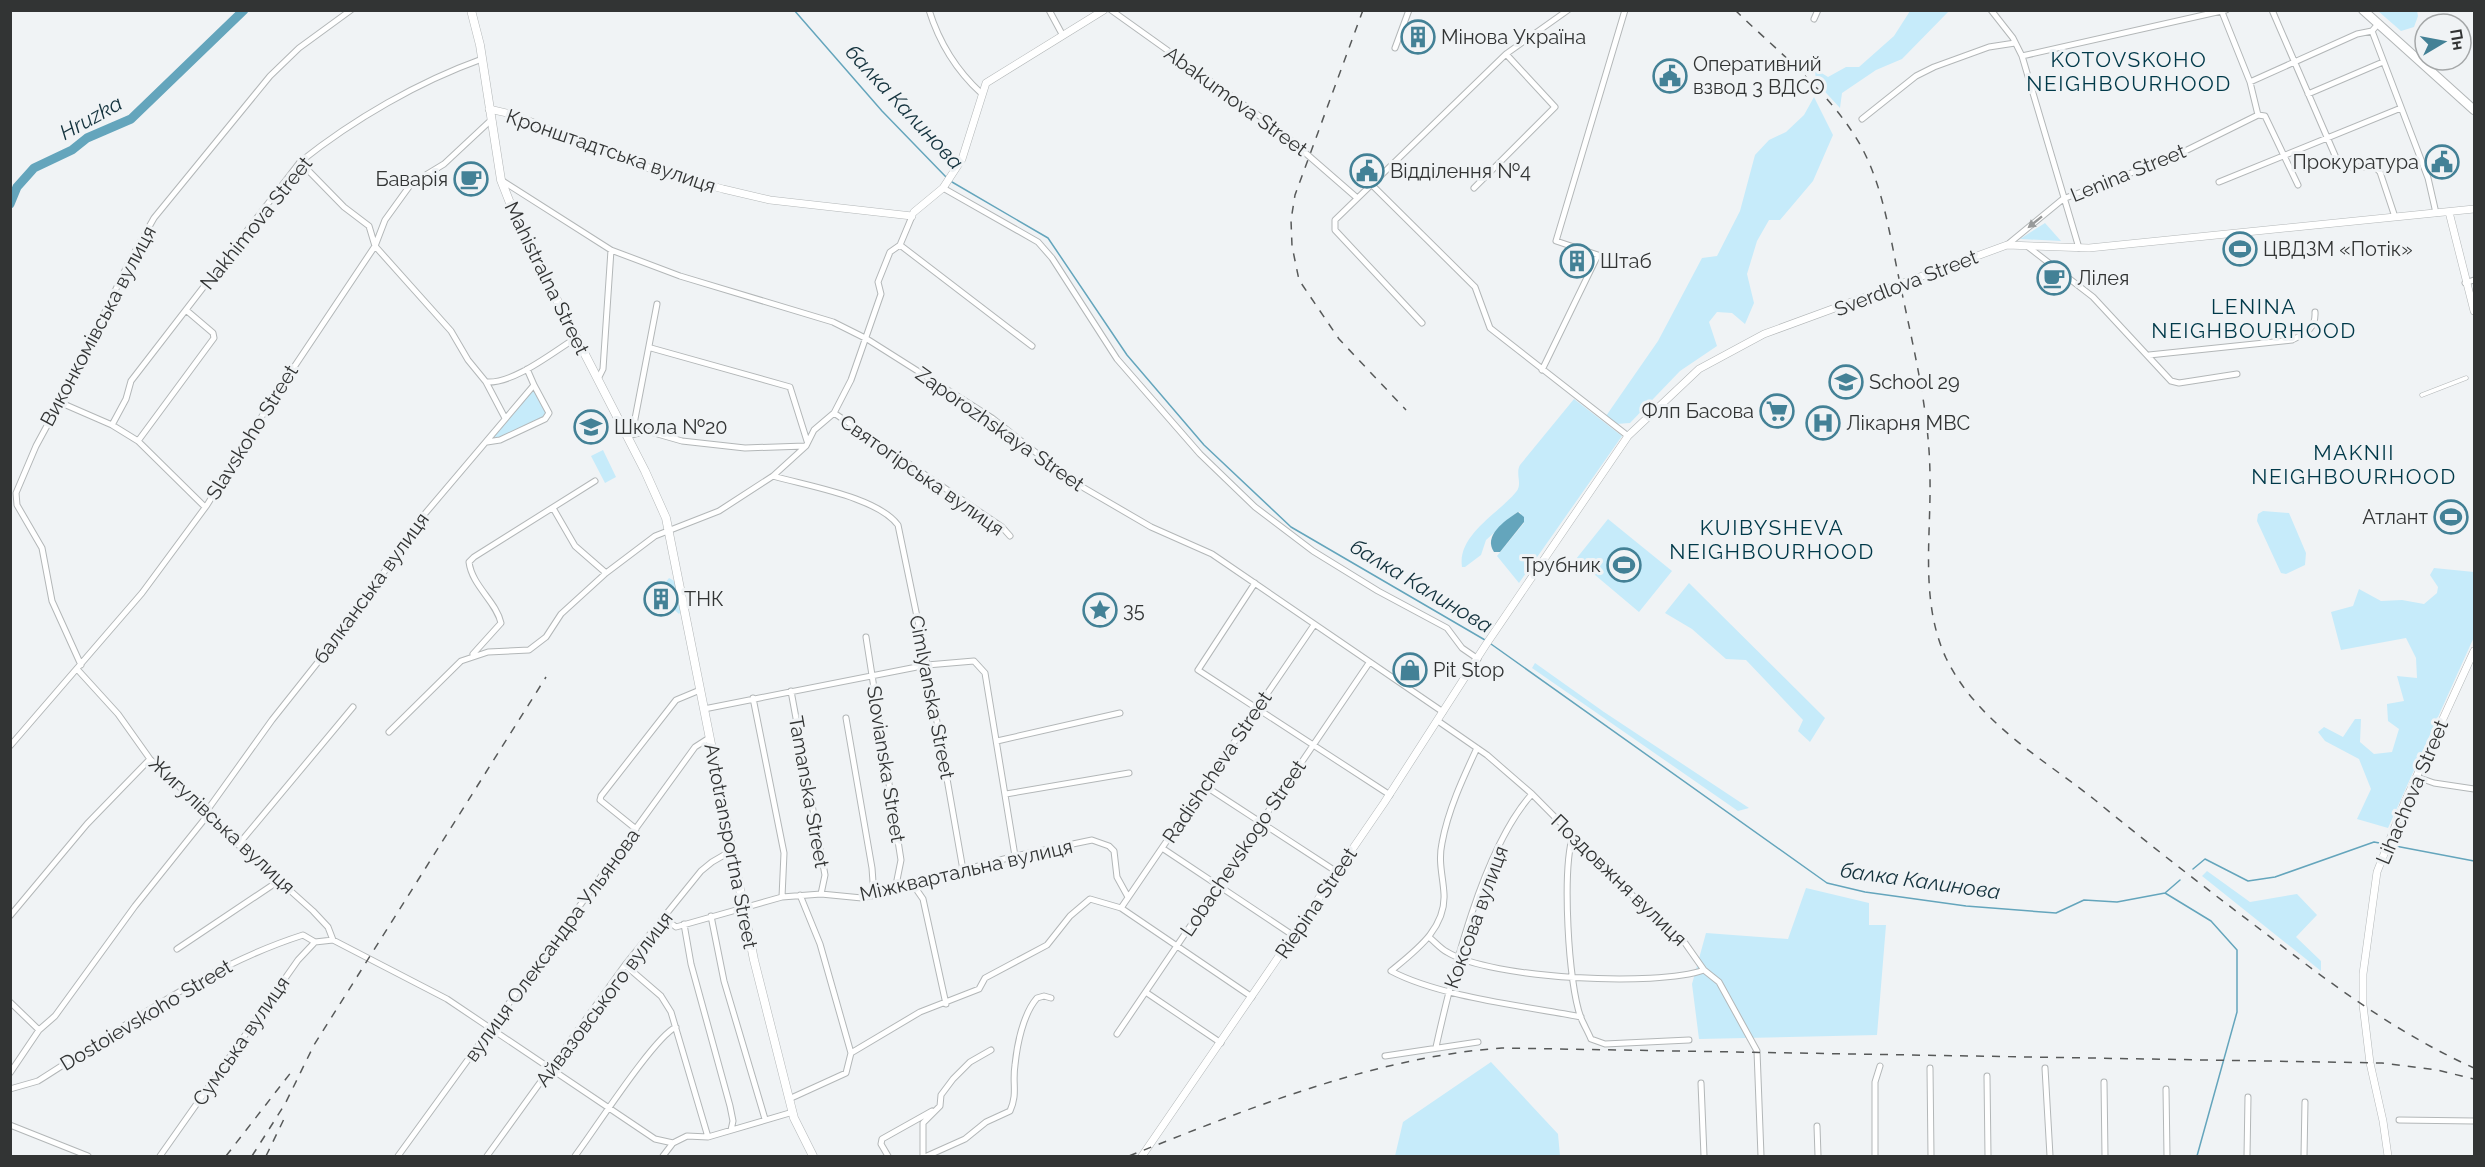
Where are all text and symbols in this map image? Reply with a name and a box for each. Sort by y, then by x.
north arrow [2413,12,2473,72]
building icon: Мінова Україна [1400,19,1436,55]
place label: Мінова Україна [1441,25,1586,49]
text: Пн [2446,27,2468,52]
water label: балка Калинова [840,39,969,174]
street label: Abakumova Street [1160,41,1312,161]
district label: KOTOVSKOHO NEIGHBOURHOOD [2026,47,2232,96]
place label: Оперативний взвод 3 ВДСО [1693,52,1825,99]
public building icon: Оперативний взвод 3 ВДСО [1652,58,1688,94]
water label: Hruzka [55,90,126,145]
street label: Кронштадтська вулиця [503,104,719,198]
street label: Lenina Street [2067,139,2189,207]
public building icon: Прокуратура [2424,144,2460,180]
place label: Прокуратура [2293,150,2419,174]
street label: Nakhimova Street [195,151,317,295]
public building icon: Відділення №4 [1349,153,1385,189]
place label: Відділення №4 [1390,159,1531,183]
cafe icon: Баварія [453,161,489,197]
place label: Баварія [375,167,448,191]
street label: Mahistralna Street [500,198,595,359]
one-way arrow [2028,215,2043,228]
street label: Виконкомівська вулиця [35,222,161,430]
sports icon: ЦВДЗМ «Потік» [2222,231,2258,267]
place label: ЦВДЗМ «Потік» [2263,237,2413,261]
building icon: Штаб [1559,243,1595,279]
street label: Sverdlova Street [1831,244,1981,321]
place label: Штаб [1600,249,1652,273]
cafe icon: Лілея [2036,260,2072,296]
place label: Лілея [2077,266,2129,290]
district label: LENINA NEIGHBOURHOOD [2151,294,2357,343]
street label: Slavskoho Street [201,360,303,504]
street label: Zaporozhskaya Street [911,362,1089,496]
school or university icon: School 29 [1828,364,1864,400]
place label: School 29 [1869,370,1960,394]
supermarket icon: Флп Басова [1759,393,1795,429]
place label: Флп Басова [1642,399,1754,423]
hospital icon: Лікарня МВС [1805,405,1841,441]
school or university icon: Школа №20 [573,409,609,445]
street label: Святогірська вулиця [835,409,1009,541]
place label: Лікарня МВС [1846,411,1970,435]
place label: Школа №20 [614,415,728,439]
district label: MAKNII NEIGHBOURHOOD [2251,440,2457,489]
sports icon: Атлант [2433,499,2469,535]
place label: Атлант [2362,505,2428,529]
street label: балканська вулиця [308,508,434,668]
district label: KUIBYSHEVA NEIGHBOURHOOD [1669,515,1875,564]
water label: балка Калинова [1345,533,1497,638]
sports icon: Трубник [1606,547,1642,583]
place label: Трубник [1522,553,1601,577]
building icon: ТНК [643,581,679,617]
place label: ТНК [684,587,724,611]
place icon: 35 [1082,592,1118,628]
place label: 35 [1123,598,1145,622]
street label: Cimlyanska Street [904,613,960,781]
shop icon: Pit Stop [1392,652,1428,688]
place label: Pit Stop [1433,658,1504,682]
street label: Slovianska Street [862,684,910,844]
street label: Radishcheva Street [1157,686,1277,847]
street label: Tamanska Street [784,714,834,870]
street label: Lihachova Street [2371,716,2453,868]
street label: Avtotransportna Street [699,741,763,951]
street label: Жигулівська вулиця [144,751,300,899]
street label: Lobachevskogo Street [1175,755,1311,941]
street label: Поздовжня вулиця [1546,809,1692,951]
street label: вулиця Олександра Ульянова [459,824,645,1066]
street label: Міжквартальна вулиця [857,834,1075,906]
street label: Коксова вулиця [1439,842,1513,992]
street label: Riepina Street [1270,843,1362,963]
water label: балка Калинова [1838,857,2002,904]
street label: Айвазовського вулиця [530,907,678,1091]
street label: Dostoievskoho Street [56,954,237,1076]
street label: Сумська вулиця [187,972,295,1110]

